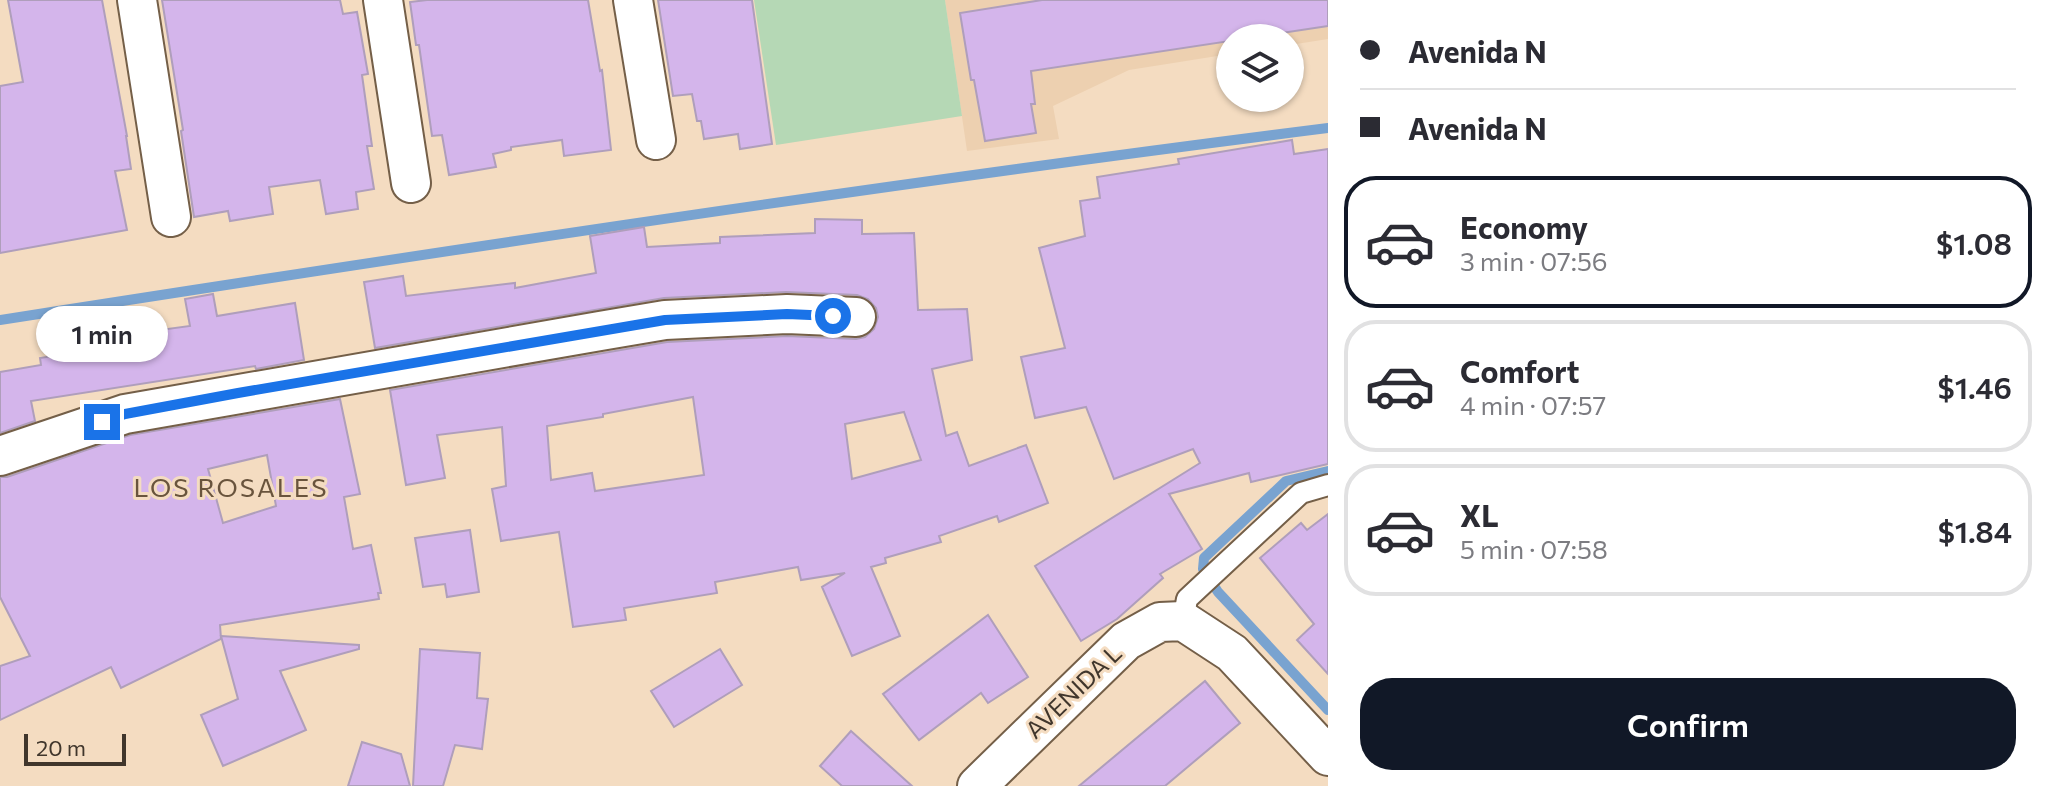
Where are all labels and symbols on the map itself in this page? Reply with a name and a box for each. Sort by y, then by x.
route start [815,298,851,334]
callout: 1 min [36,306,168,362]
route end [84,404,120,440]
district label: LOS ROSALES [134,471,328,502]
street label: AVENIDA L [1019,638,1127,744]
scale bar [24,730,126,766]

